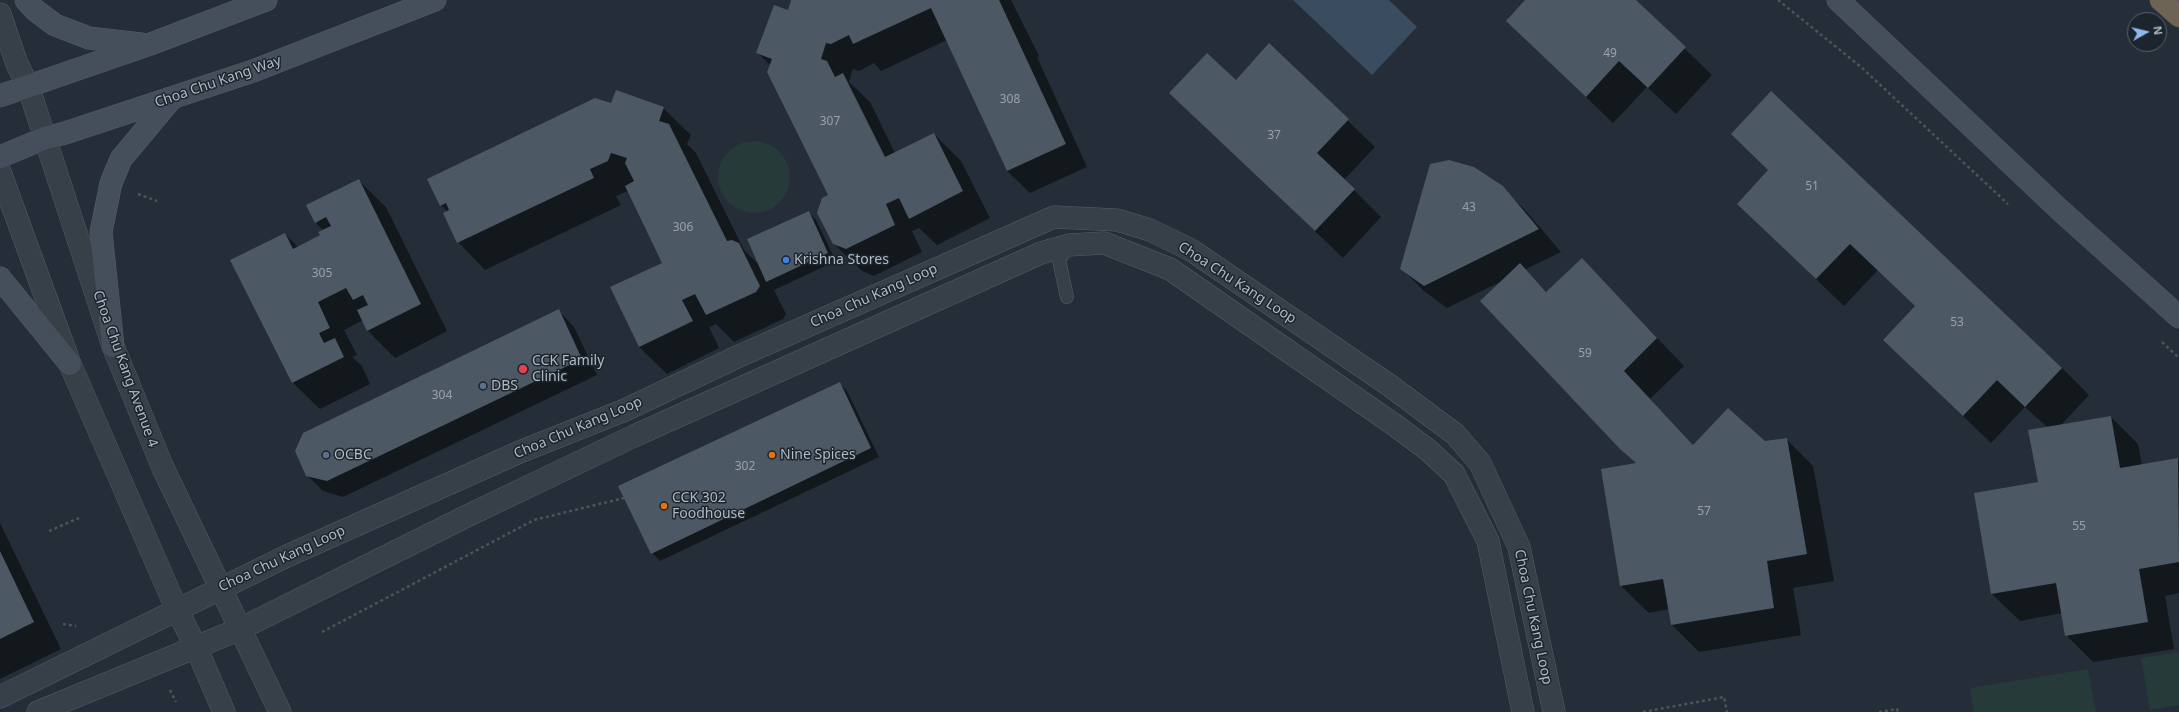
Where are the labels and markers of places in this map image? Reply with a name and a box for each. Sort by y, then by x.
place label: Krishna Stores [794,252,889,268]
marker: Krishna Stores [781,255,791,265]
place label: CCK Family Clinic [532,353,604,386]
marker: CCK Family Clinic [517,363,529,375]
place label: DBS [491,378,518,394]
marker: DBS [478,381,488,391]
place label: OCBC [334,447,372,463]
place label: Nine Spices [780,447,856,463]
marker: OCBC [321,450,331,460]
marker: Nine Spices [767,450,777,460]
place label: CCK 302 Foodhouse [672,490,745,522]
marker: CCK 302 Foodhouse [659,501,669,511]

